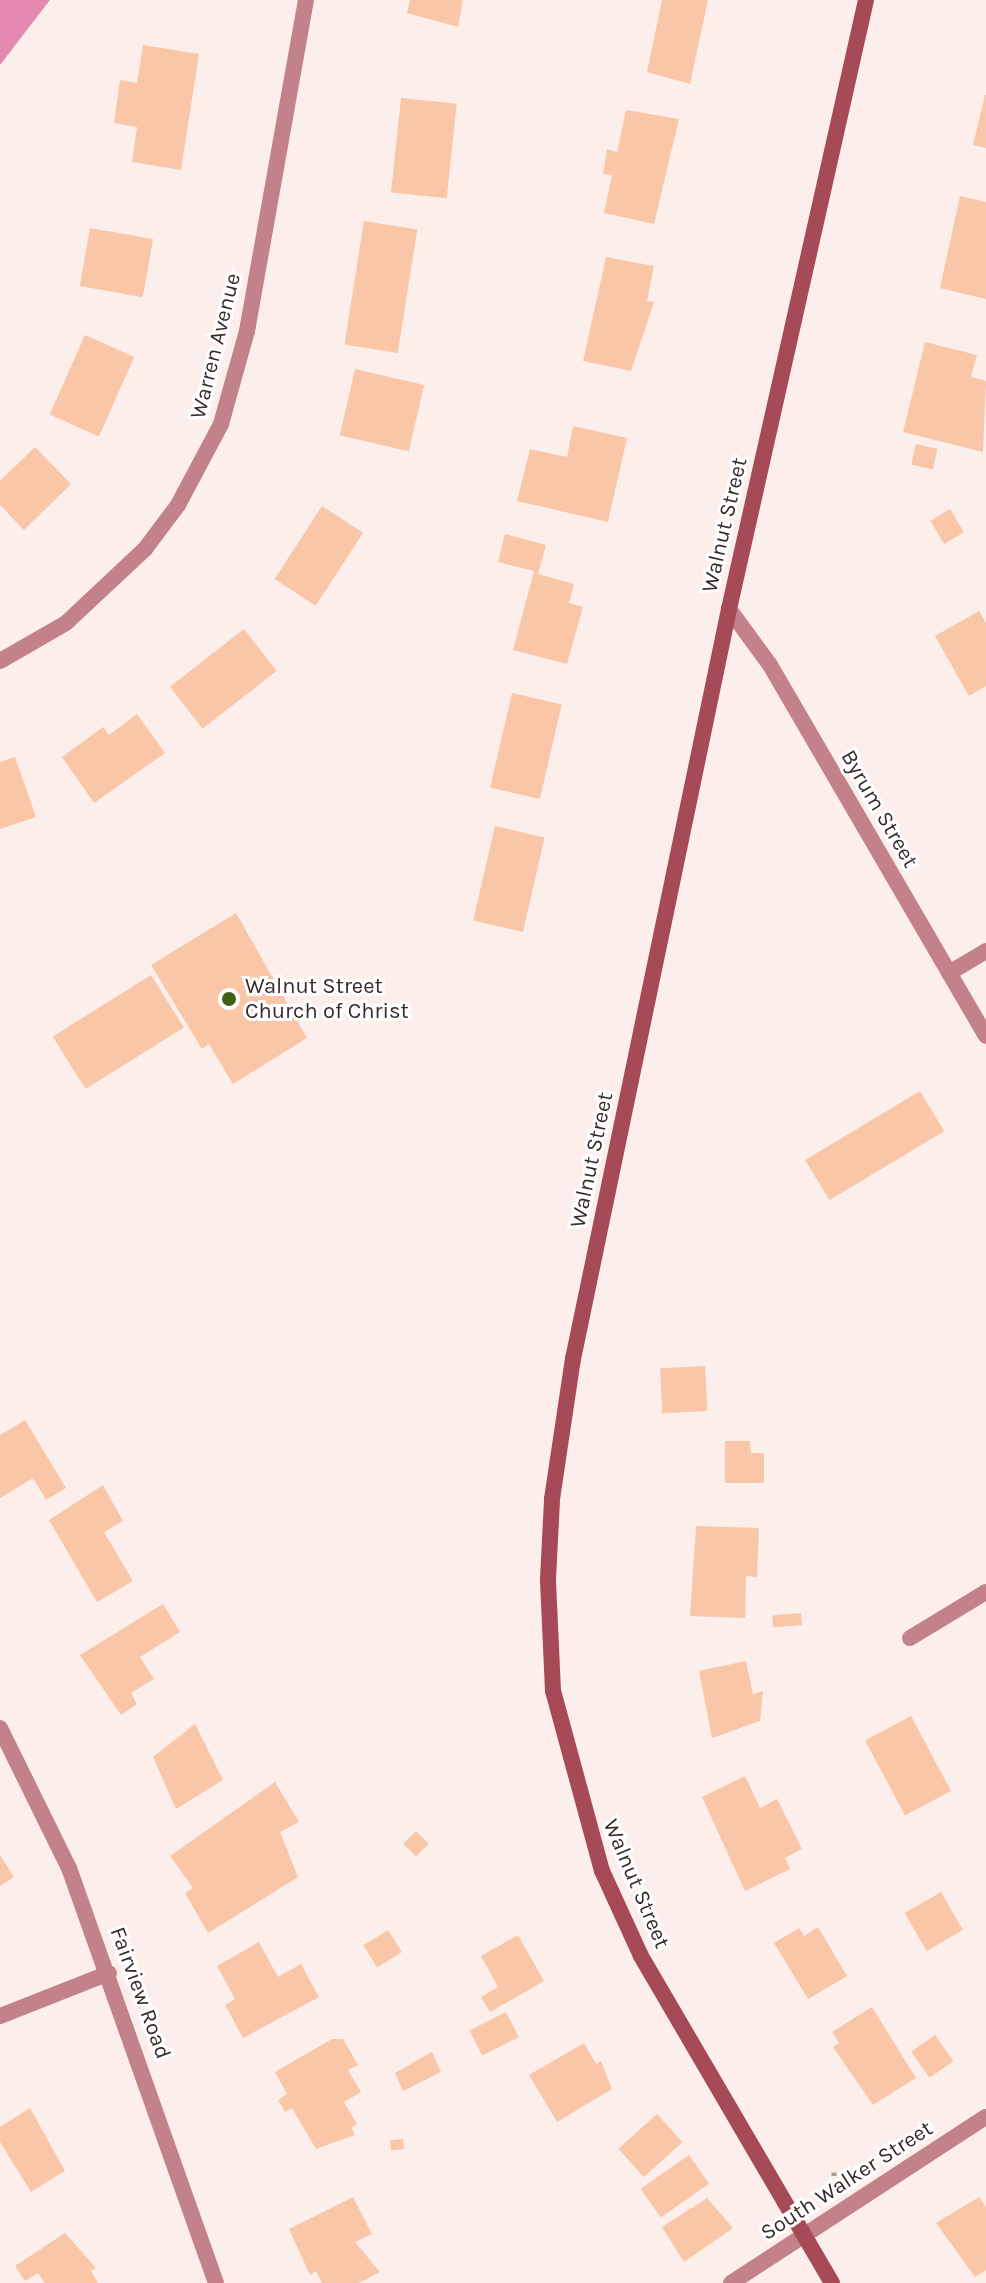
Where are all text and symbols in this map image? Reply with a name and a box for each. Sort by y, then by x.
street label: Warren Avenue [185,270,247,422]
street label: Walnut Street [697,455,753,595]
street label: Byrum Street [835,746,923,872]
place label: Walnut Street Church of Christ [245,973,409,1024]
marker: Walnut Street Church of Christ [220,990,238,1008]
street label: Walnut Street [565,1090,619,1230]
street label: Walnut Street [597,1815,675,1953]
street label: Fairview Road [104,1923,176,2063]
street label: South Walker Street [756,2115,938,2247]

